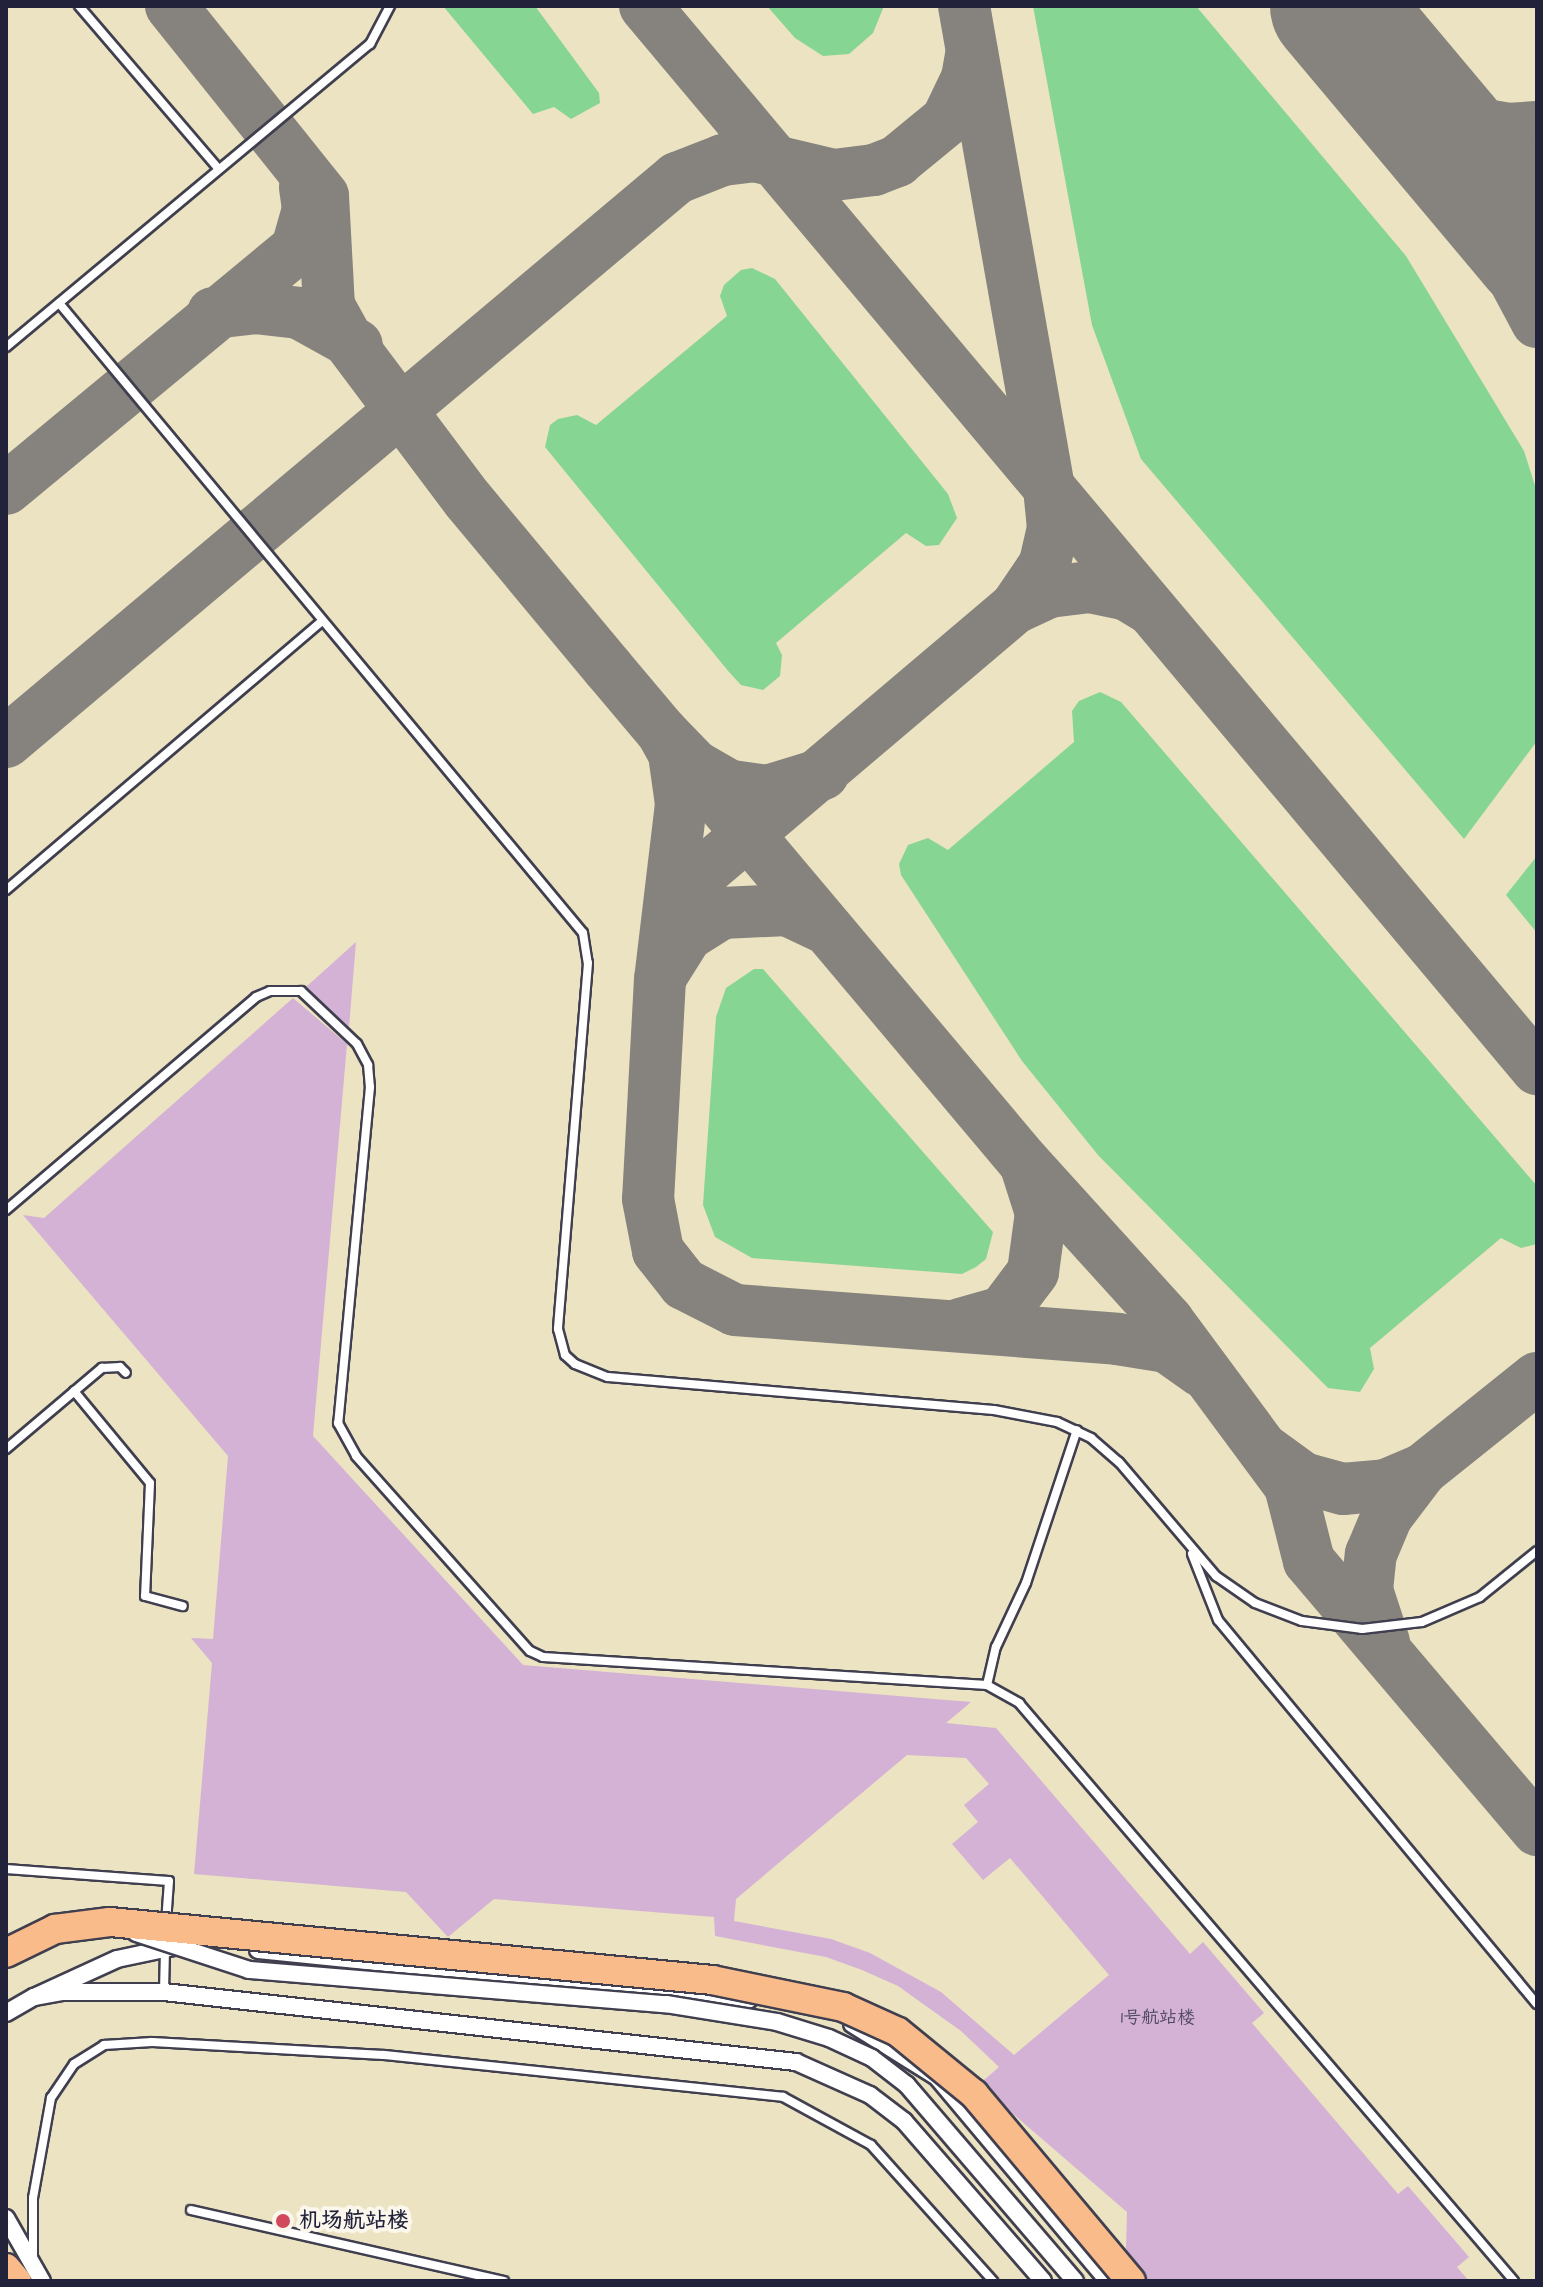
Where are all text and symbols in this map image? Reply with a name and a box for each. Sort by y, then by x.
house number: 1号航站楼 [1121,2007,1195,2029]
place label: 机场航站楼 [299,2208,409,2234]
marker: 机场航站楼 [274,2212,292,2230]

